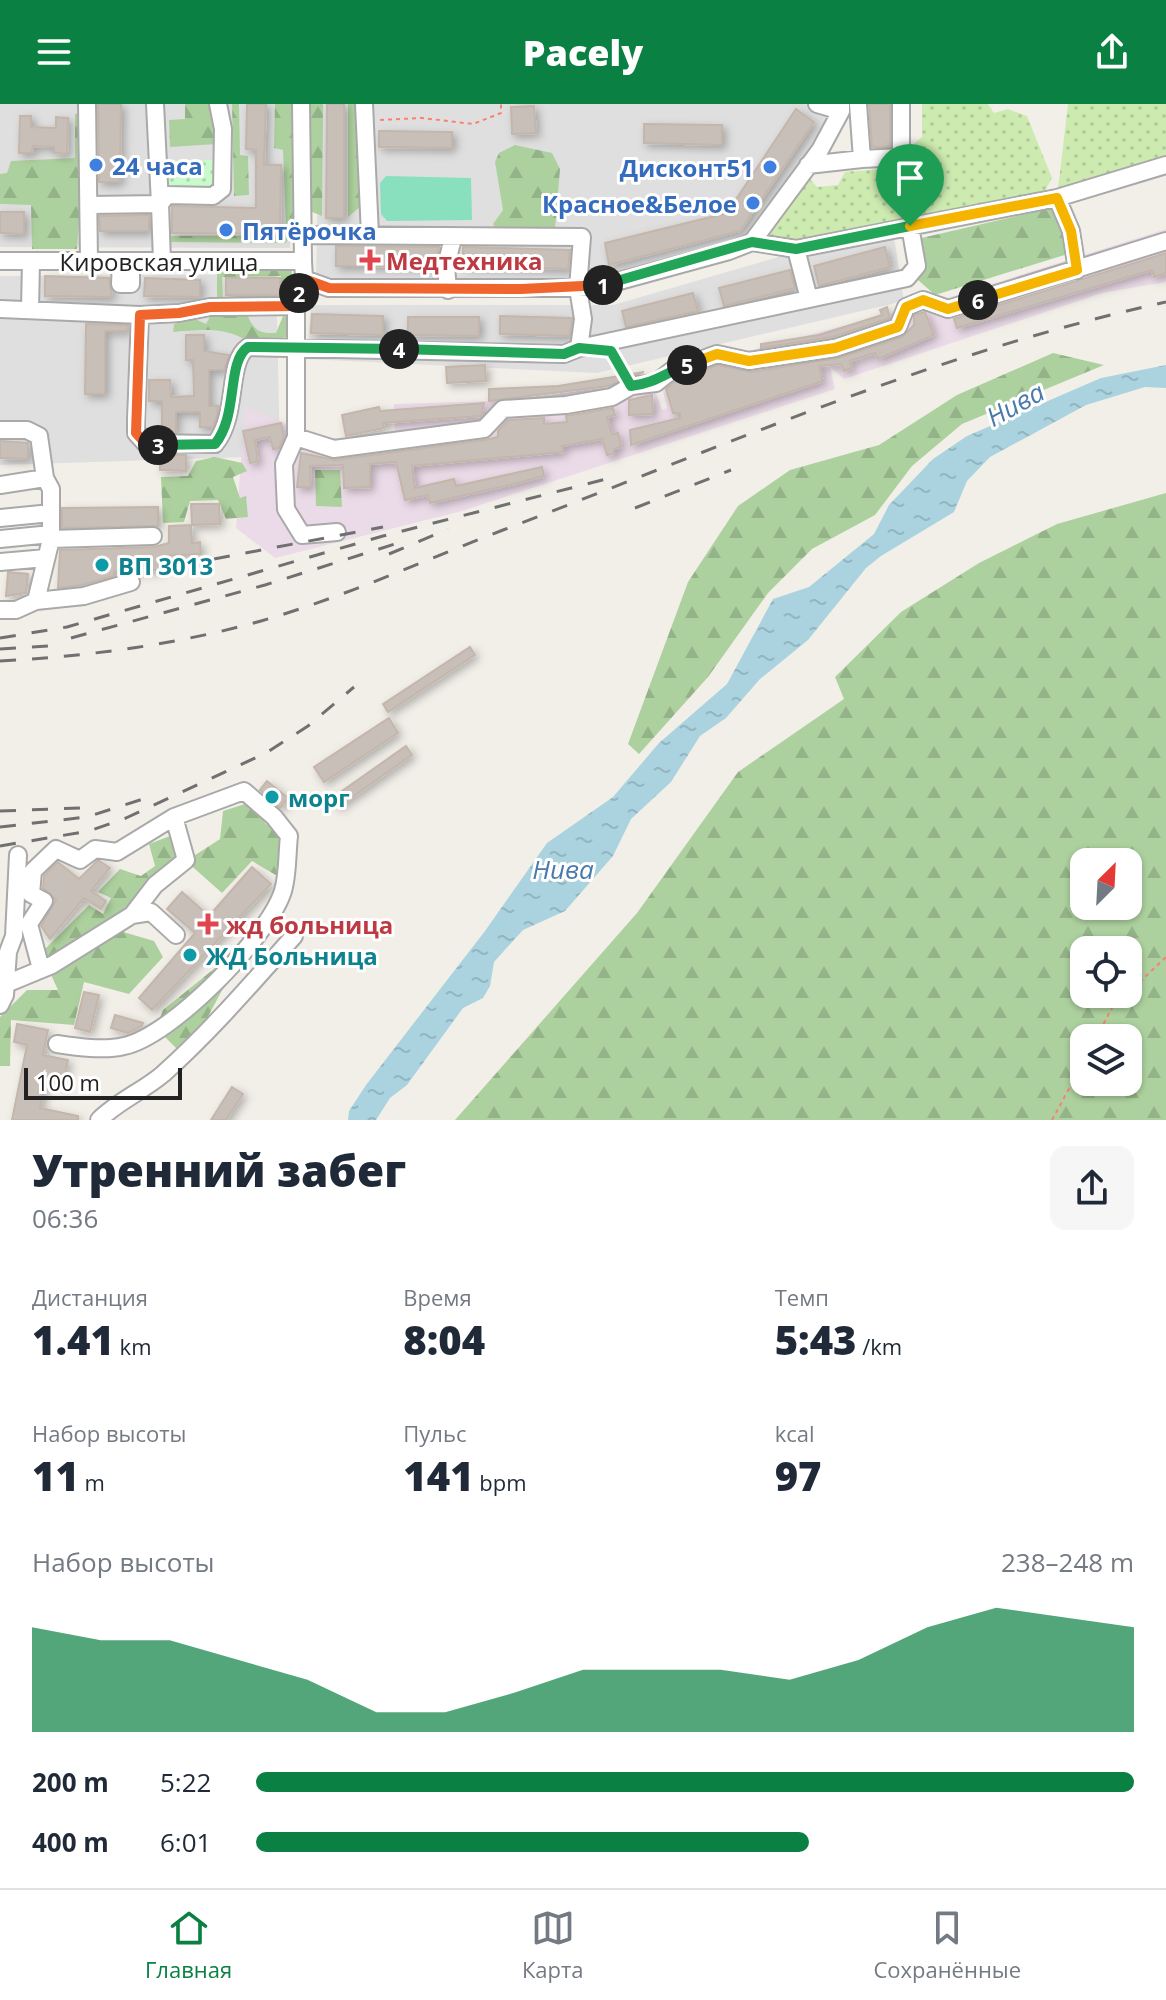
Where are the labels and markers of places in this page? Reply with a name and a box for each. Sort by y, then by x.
pin [876,144,944,226]
place label: 24 часа [112,149,203,182]
place label: Дисконт51 [620,151,754,184]
marker: 24 часа [87,156,105,174]
marker: Дисконт51 [761,158,779,176]
place label: Красное&Белое [542,187,737,220]
marker: Красное&Белое [744,194,762,212]
place label: Пятёрочка [242,214,377,247]
marker: Пятёрочка [217,221,235,239]
place label: Медтехника [386,244,543,277]
marker: Медтехника [361,251,379,269]
pin: 1 [583,265,623,305]
pin: 2 [279,273,319,313]
pin: 6 [958,280,998,320]
pin: 4 [379,329,419,369]
pin: 5 [667,345,707,385]
pin: 3 [138,425,178,465]
place label: ВП 3013 [118,549,213,582]
marker: ВП 3013 [93,556,111,574]
place label: морг [288,781,350,814]
marker: морг [263,788,281,806]
place label: жд больница [226,908,393,941]
marker: жд больница [197,913,219,935]
place label: ЖД Больница [206,939,378,972]
marker: ЖД Больница [181,946,199,964]

